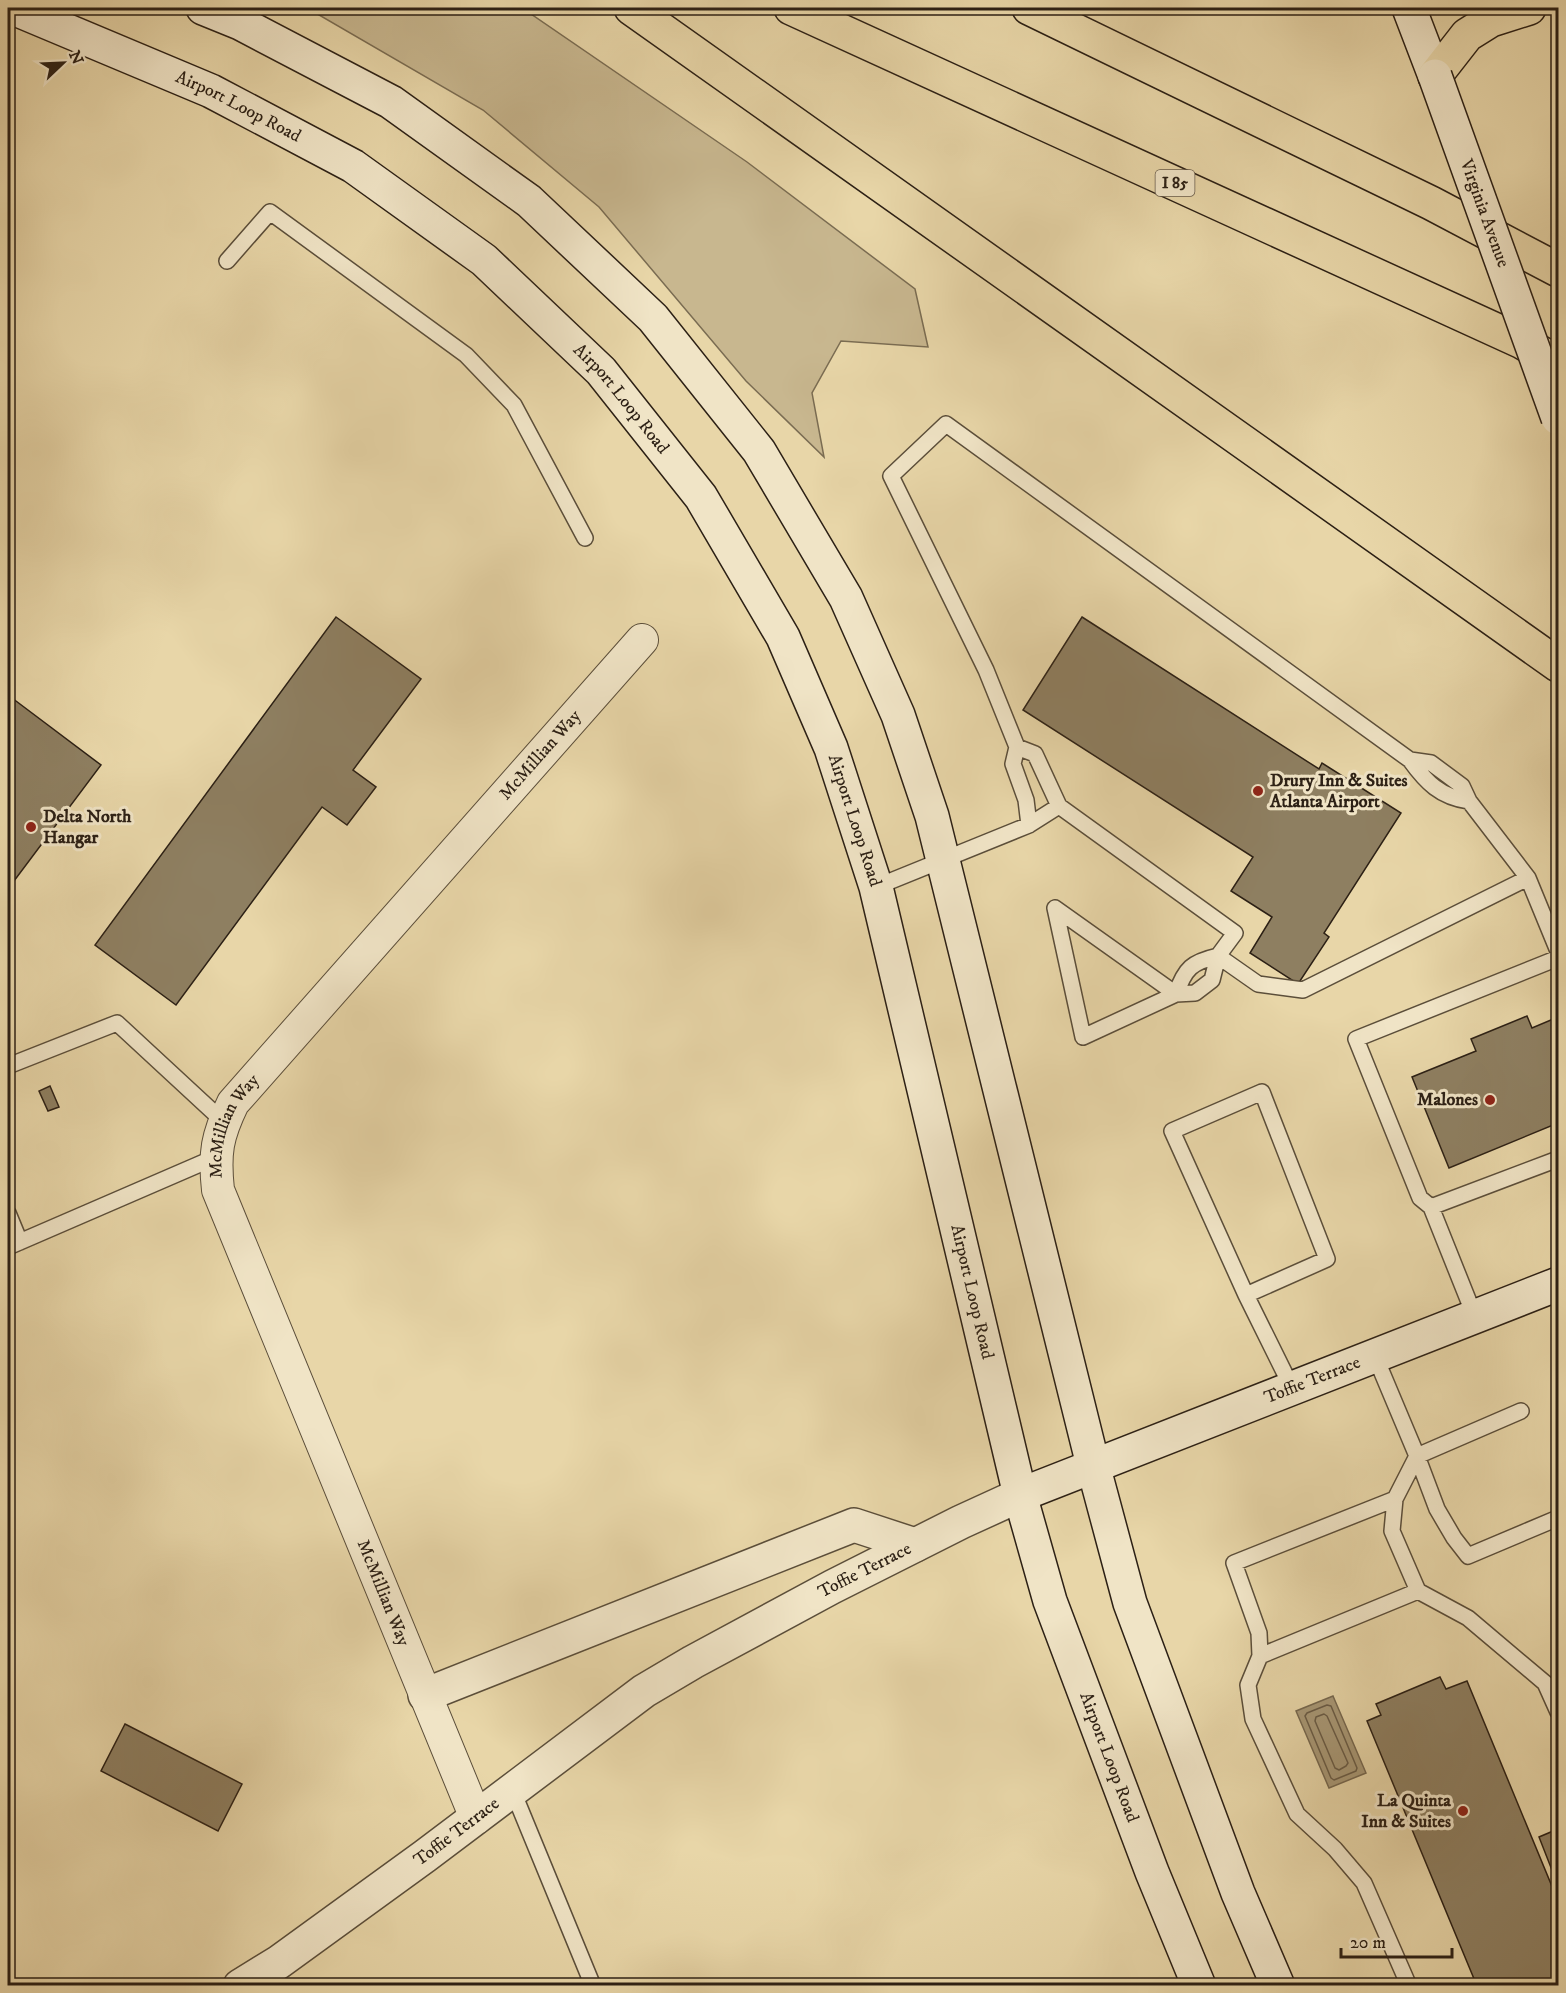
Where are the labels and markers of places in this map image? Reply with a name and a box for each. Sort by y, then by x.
place label: Drury Inn & Suites Atlanta Airport [1269,770,1408,813]
marker: Drury Inn & Suites Atlanta Airport [1251,784,1265,798]
place label: Delta North Hangar [43,806,132,849]
marker: Delta North Hangar [24,820,38,834]
place label: Malones [1417,1089,1478,1111]
marker: Malones [1483,1093,1497,1107]
place label: La Quinta Inn & Suites [1361,1790,1451,1833]
marker: La Quinta Inn & Suites [1456,1804,1470,1818]

